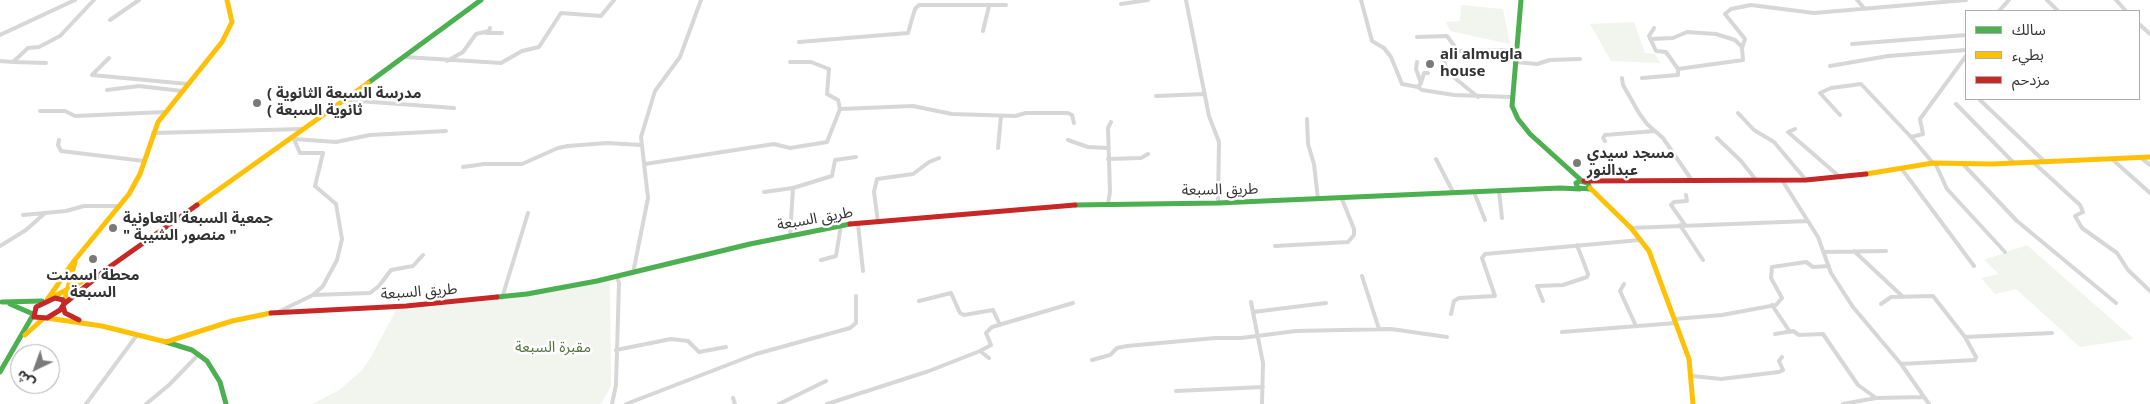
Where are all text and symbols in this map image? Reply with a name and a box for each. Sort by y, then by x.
legend [1965,10,2140,100]
text: سالك [2012,19,2046,39]
text: بطيء [2012,44,2044,64]
place label: ali almugla house [1440,46,1523,81]
marker: ali almugla house [1424,58,1436,70]
text: مزدحم [2012,69,2050,89]
place label: ( مدرسة السبعة الثانوية ( ثانوية السبعة [267,85,421,120]
marker: ( مدرسة السبعة الثانوية ( ثانوية السبعة [251,97,263,109]
place label: مسجد سيدي عبدالنور [1587,145,1675,180]
marker: مسجد سيدي عبدالنور [1571,157,1583,169]
street label: طريق السبعة [1182,180,1258,200]
street label: طريق السبعة [776,203,854,235]
place label: جمعية السبعة التعاونية " منصور الشيبة " [123,210,273,245]
marker: جمعية السبعة التعاونية " منصور الشيبة " [107,222,119,234]
marker: محطة اسمنت السبعة [87,253,99,265]
place label: محطة اسمنت السبعة [47,267,139,302]
street label: طريق السبعة [380,280,458,304]
park label: مقبرة السبعة [515,339,591,357]
north arrow [10,344,60,394]
text: ش [12,366,39,393]

